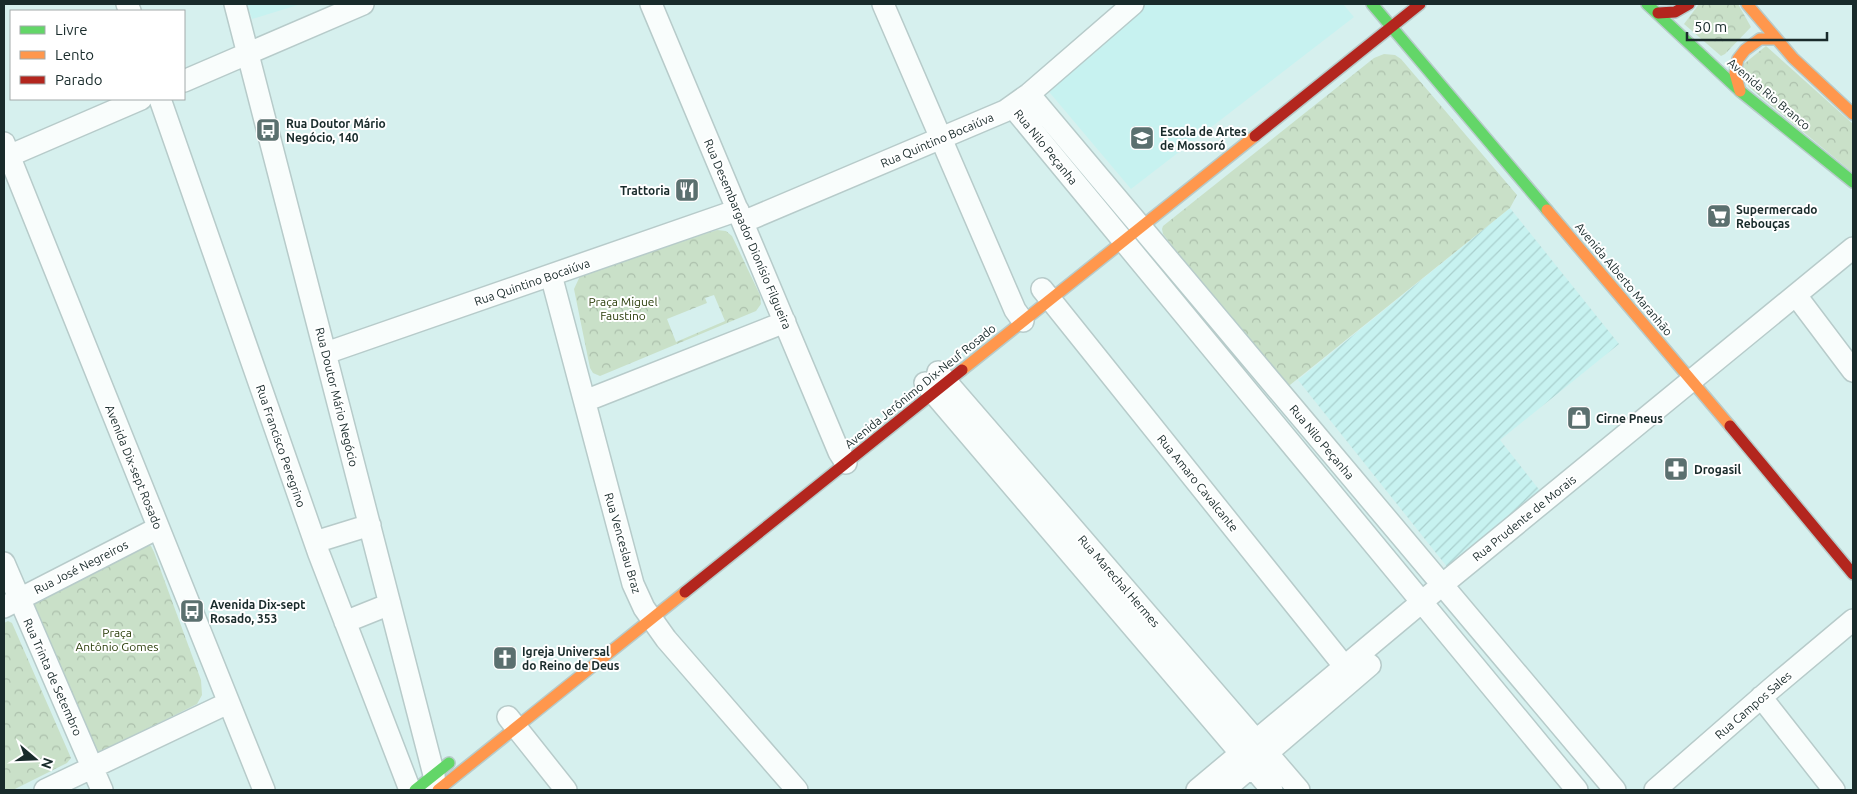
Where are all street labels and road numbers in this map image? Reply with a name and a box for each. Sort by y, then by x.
street label: Avenida Rio Branco [1725,56,1813,132]
street label: Rua Nilo Peçanha [1012,107,1080,187]
street label: Rua Quintino Bocaiúva [879,110,995,170]
street label: Rua Desembargador Dionísio Filgueira [702,137,794,331]
street label: Avenida Alberto Maranhão [1573,220,1675,338]
street label: Rua Quintino Bocaiúva [472,256,592,308]
street label: Avenida Jerônimo Dix-Neuf Rosado [842,321,998,451]
street label: Rua Doutor Mário Negócio [313,326,361,468]
street label: Rua Francisco Peregrino [254,383,308,509]
street label: Rua Nilo Peçanha [1287,402,1357,482]
street label: Avenida Dix-sept Rosado [103,403,165,531]
street label: Rua Amaro Cavalcante [1155,432,1241,534]
street label: Rua Prudente de Morais [1470,472,1578,564]
street label: Rua Venceslau Braz [602,491,644,595]
street label: Rua Marechal Hermes [1076,533,1162,629]
street label: Rua José Negreiros [32,538,130,596]
street label: Rua Trinta de Setembro [21,616,85,738]
street label: Rua Campos Sales [1712,668,1794,742]

